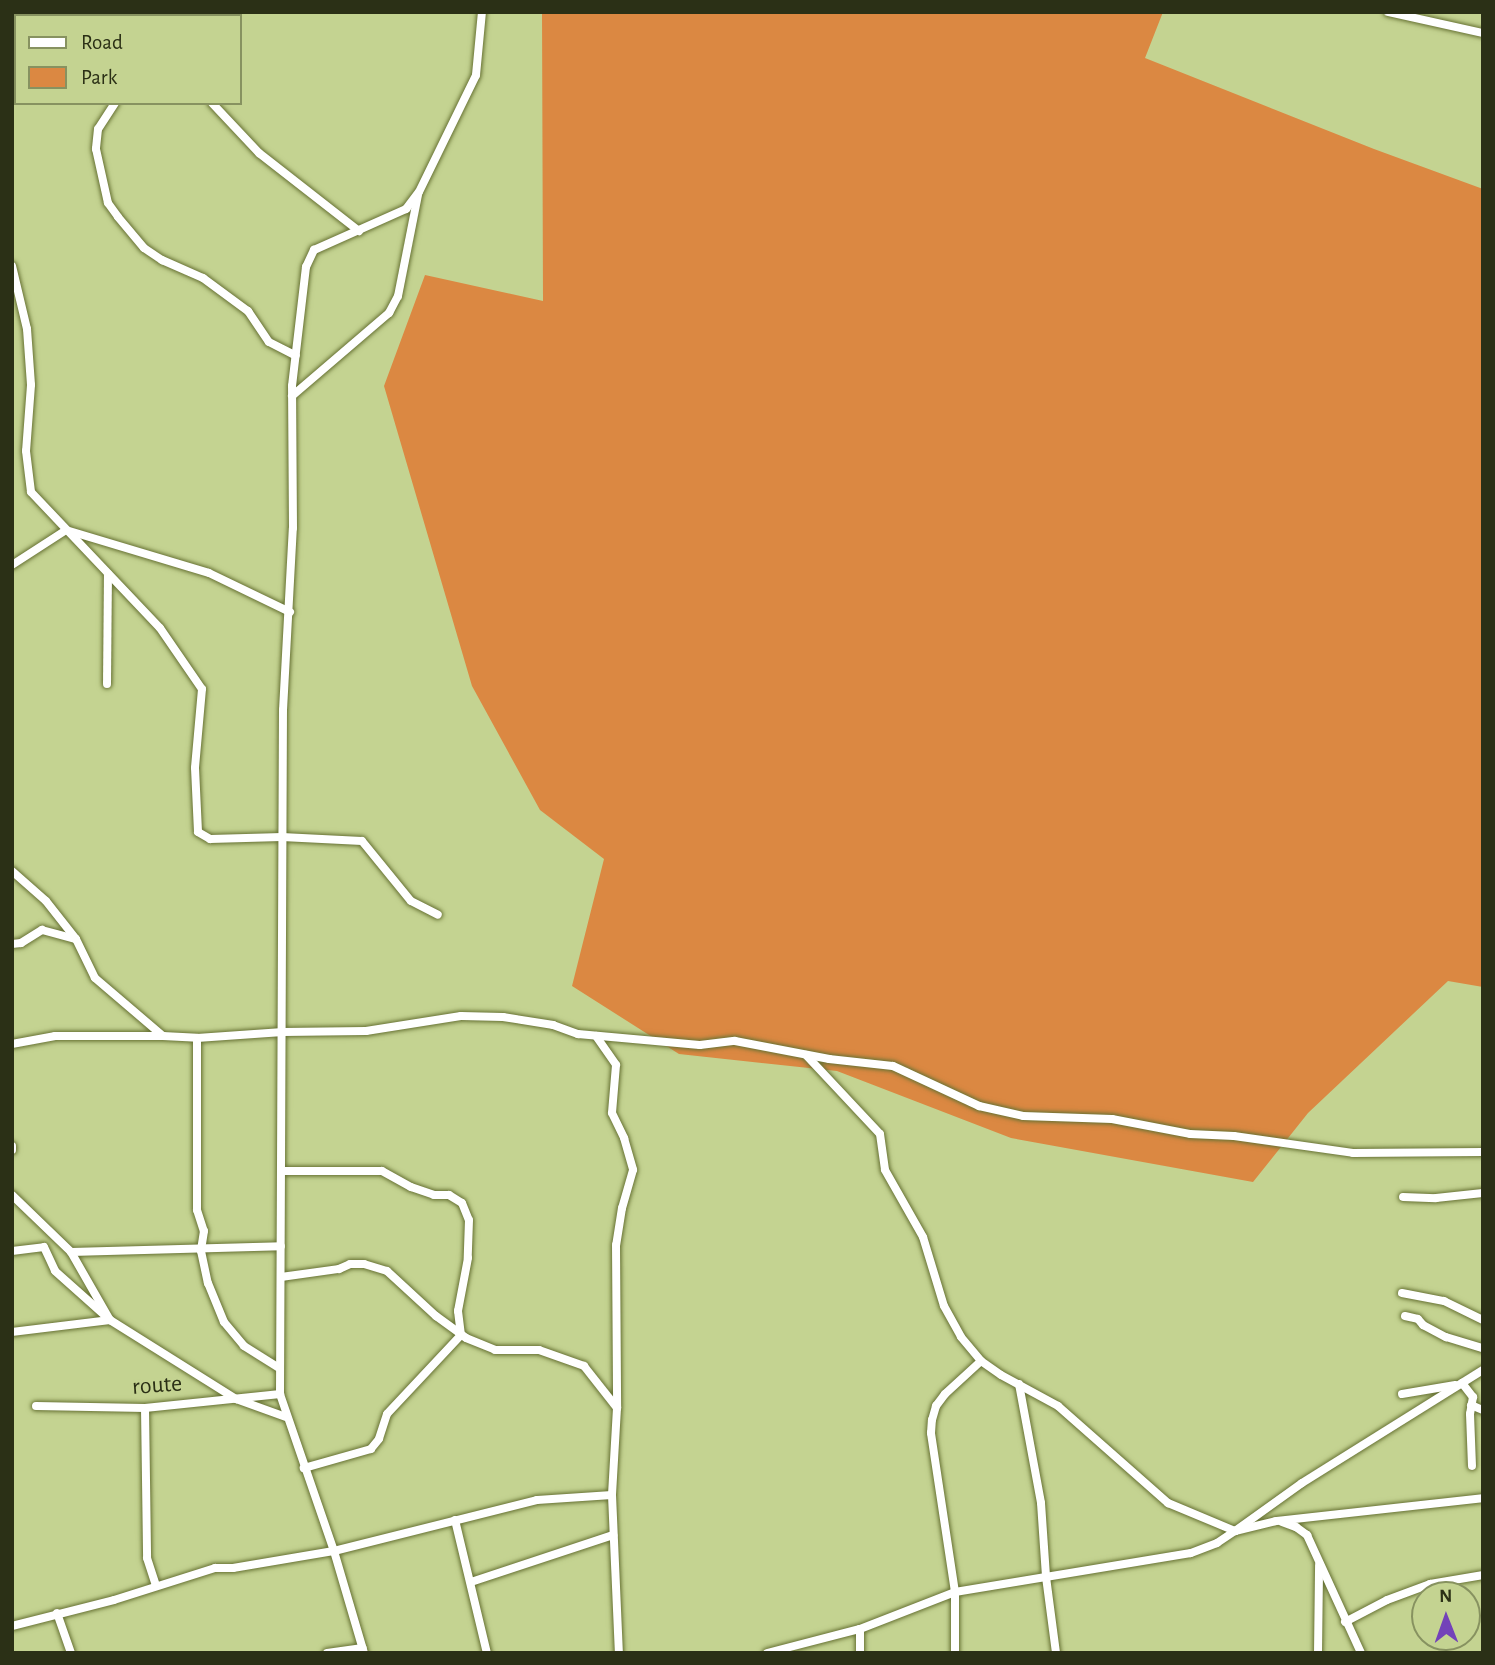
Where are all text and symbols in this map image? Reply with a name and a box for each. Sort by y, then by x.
legend [14,14,242,105]
text: Road [81,32,123,53]
text: Park [81,67,117,88]
street label: route [131,1370,183,1402]
north arrow [1411,1581,1481,1651]
text: N [1439,1587,1452,1606]

